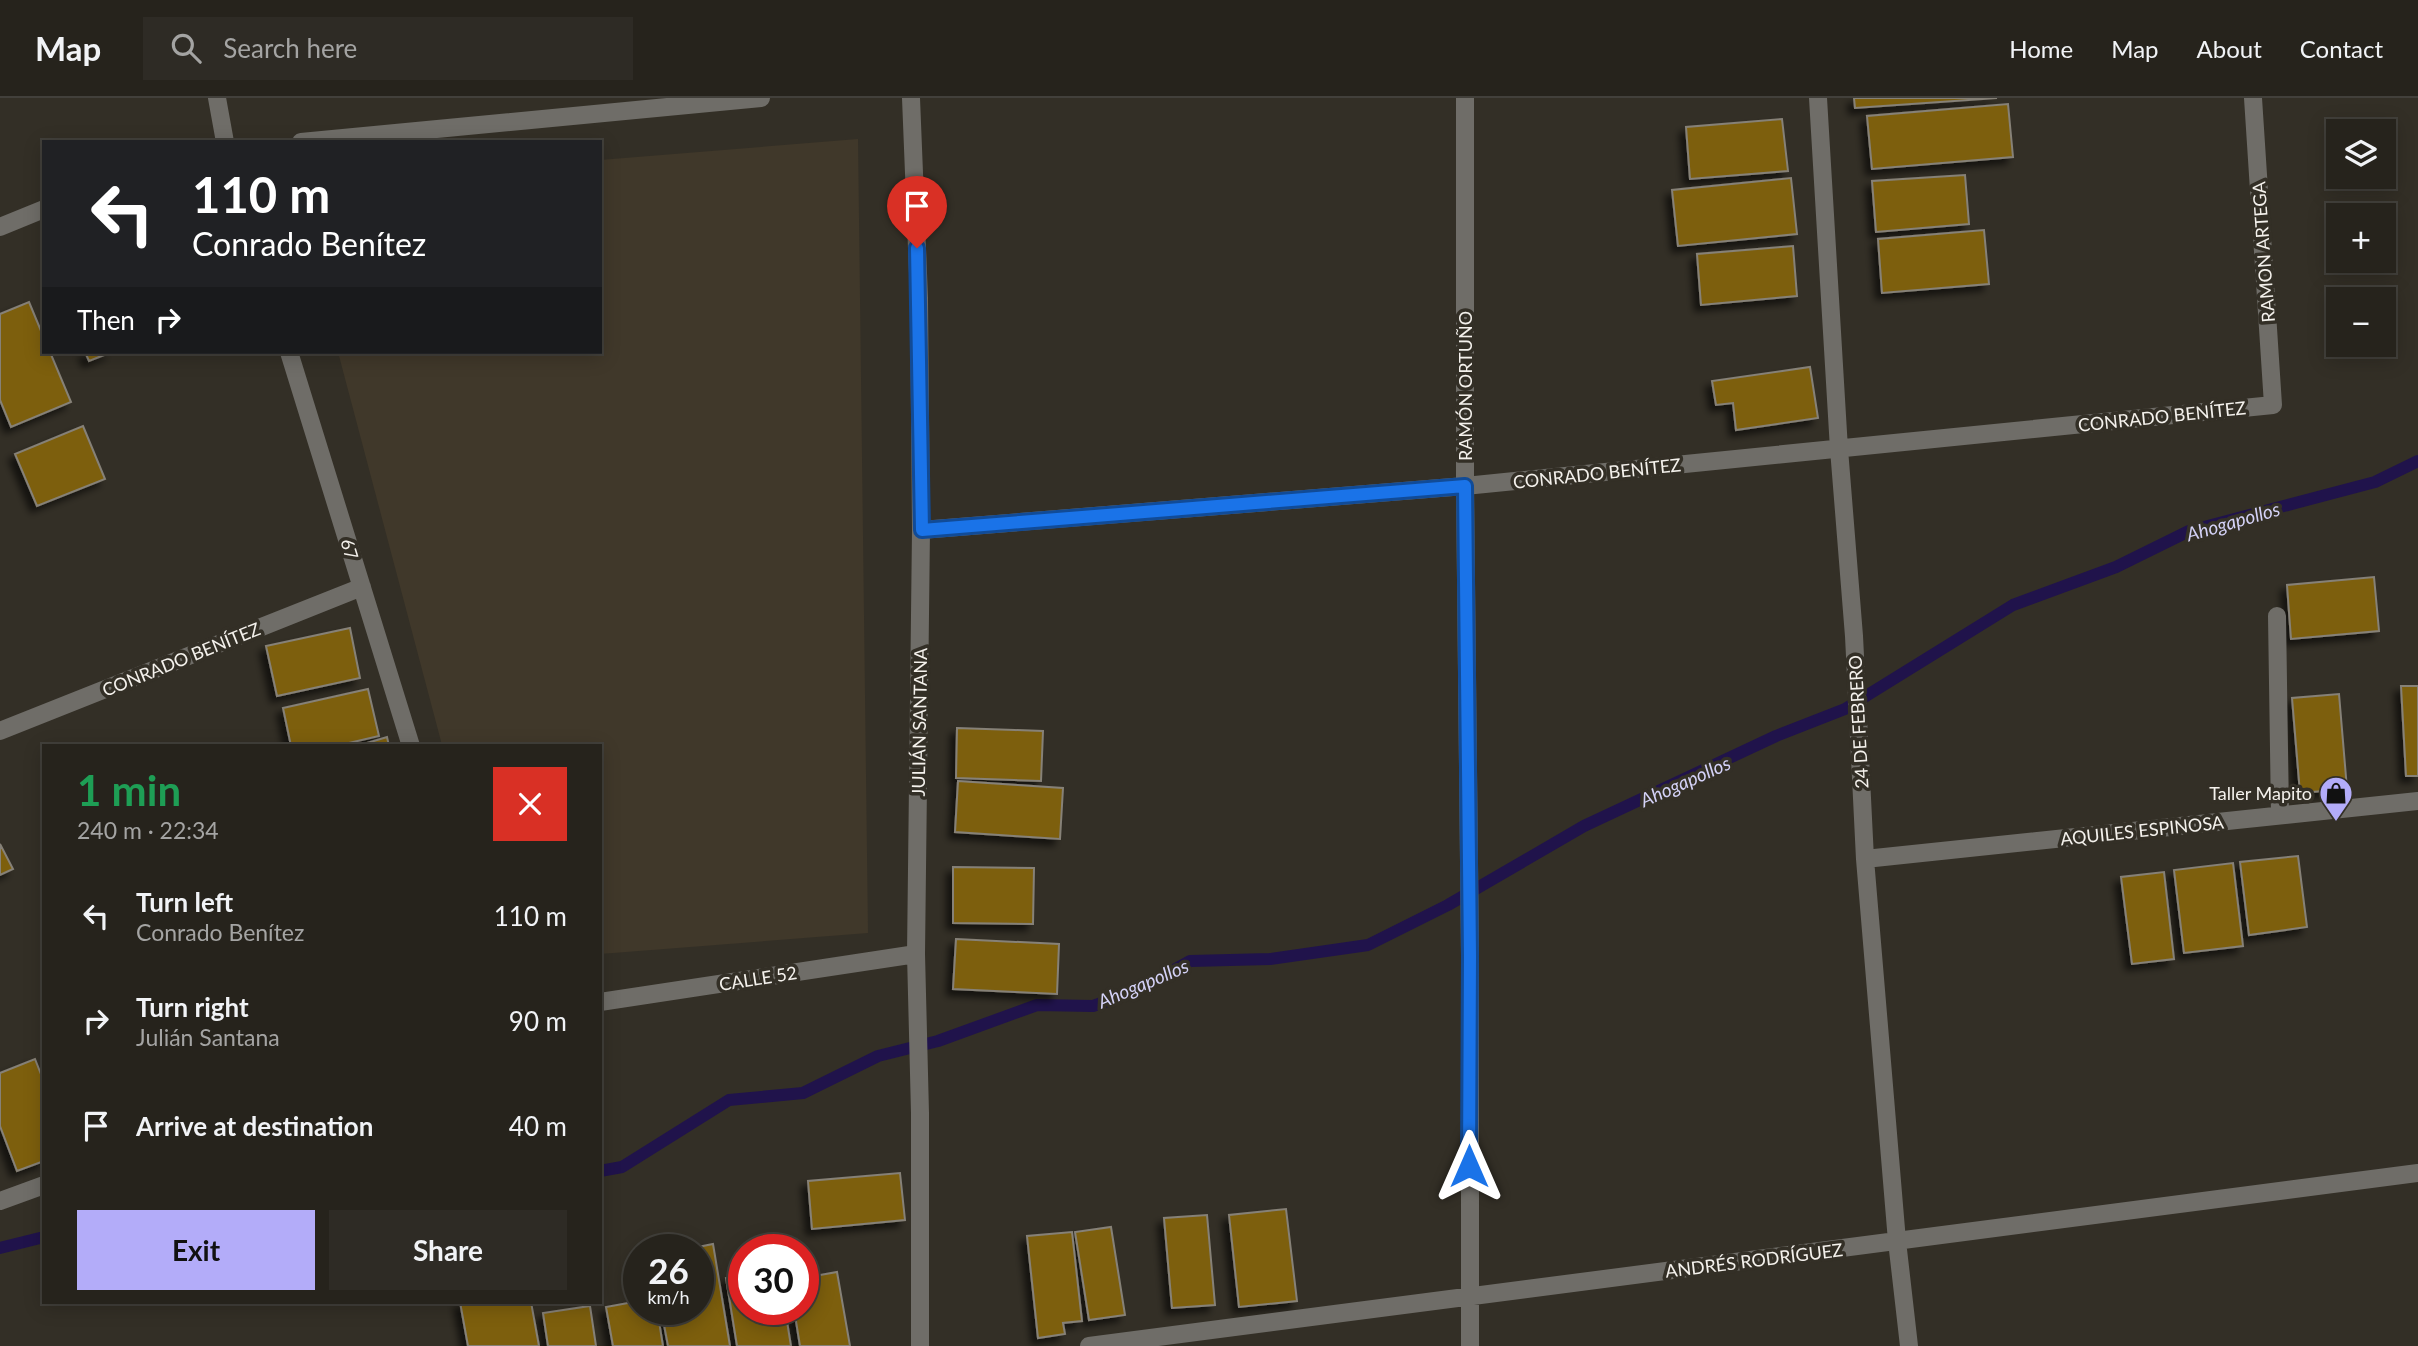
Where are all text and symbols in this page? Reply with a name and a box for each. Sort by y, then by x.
search box [143,17,633,80]
text: Map [35,28,101,68]
icon: search [167,29,205,67]
text: Search here [223,32,357,64]
text: Home [2009,34,2073,63]
text: Map [2111,34,2159,63]
text: About [2197,34,2262,63]
text: Contact [2300,34,2383,63]
map controls [2326,119,2396,357]
button: layers [2326,119,2396,189]
text: 110 m [192,165,330,223]
icon: left [77,168,168,259]
pin [887,176,947,248]
street label: RAMON ARTEGA [2247,180,2279,323]
icon: arrive [898,187,936,225]
button: + [2326,203,2396,273]
text: Conrado Benítez [192,224,426,263]
button: − [2326,287,2396,357]
icon: right [149,301,187,339]
text: Then [77,304,135,336]
street label: RAMÓN ORTUÑO [1454,311,1476,461]
street label: CONRADO BENÍTEZ [2077,396,2247,436]
street label: CONRADO BENÍTEZ [1512,453,1682,493]
water label: Ahogapollos [2183,497,2283,546]
street label: 67 [336,536,364,562]
street label: CONRADO BENÍTEZ [99,617,264,701]
street label: JULIÁN SANTANA [907,647,931,796]
street label: 24 DE FEBRERO [1844,655,1872,789]
water label: Ahogapollos [1635,751,1734,812]
text: 1 min [77,765,181,815]
button: close [493,767,567,841]
shop icon: Taller Mapito [2317,774,2355,823]
place label: Taller Mapito [2209,782,2312,804]
street label: AQUILES ESPINOSA [2059,810,2226,850]
text: 240 m · 22:34 [77,816,219,844]
text: Turn left [136,886,233,918]
icon: left [77,897,115,935]
text: 110 m [494,900,567,932]
text: Conrado Benítez [136,918,304,946]
water label: Ahogapollos [1093,953,1192,1013]
street label: CALLE 52 [717,961,799,995]
text: Turn right [136,991,249,1023]
icon: right [77,1002,115,1040]
text: 90 m [509,1005,567,1037]
text: Julián Santana [136,1023,280,1051]
icon: arrive [77,1107,115,1145]
text: Arrive at destination [136,1110,373,1142]
text: 40 m [509,1110,567,1142]
position arrow [1432,1129,1506,1203]
button: Exit [77,1210,315,1290]
button: Share [329,1210,567,1290]
speed limit sign: 30 [728,1234,819,1325]
street label: ANDRÉS RODRÍGUEZ [1664,1238,1844,1282]
text: 26 [648,1249,689,1291]
text: km/h [647,1286,690,1308]

